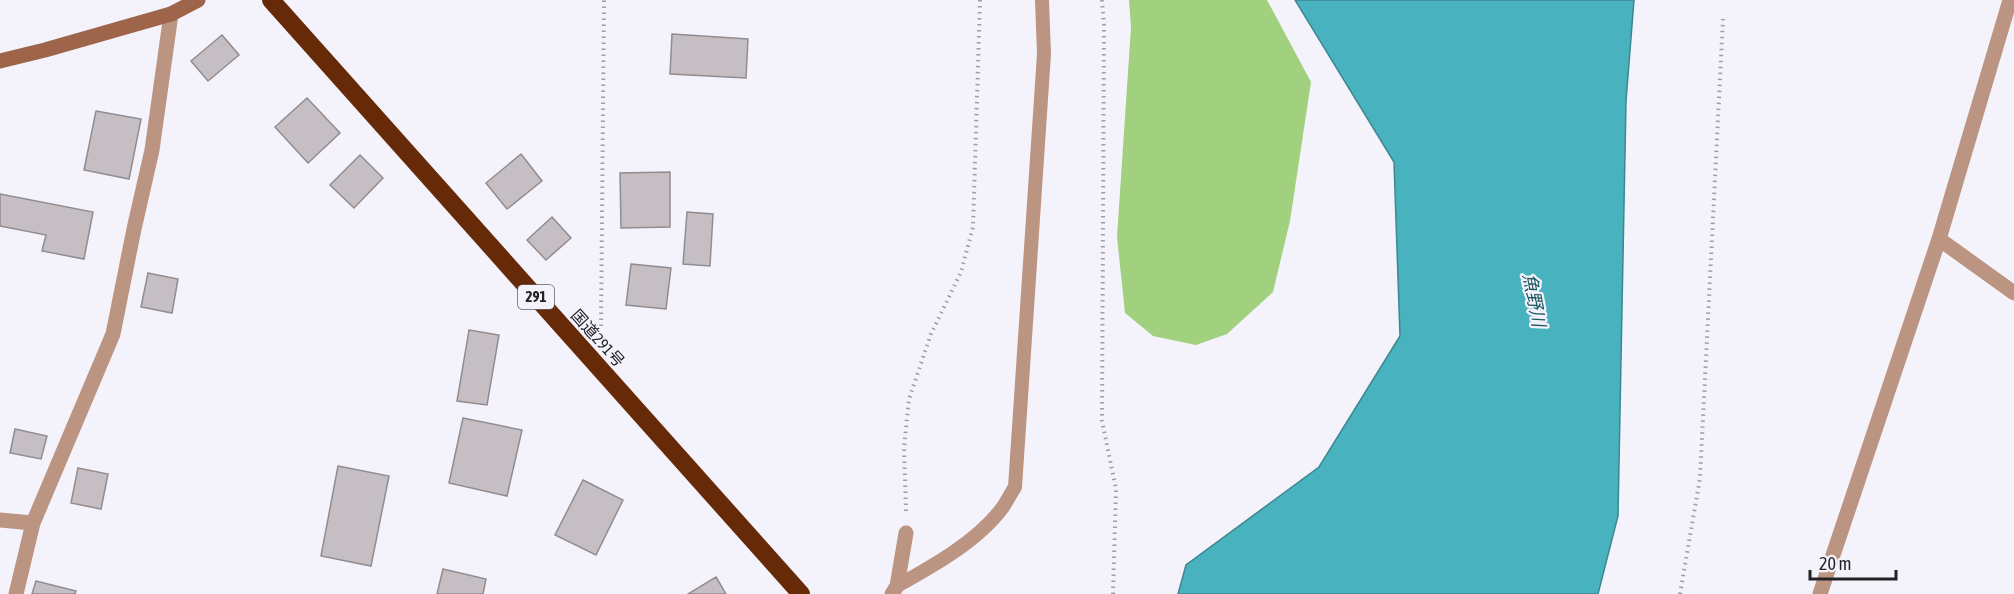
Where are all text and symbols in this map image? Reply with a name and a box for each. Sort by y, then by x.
water label: 魚野川 [1519,271,1550,330]
road number: 291 [518,285,554,309]
street label: 国道291号 [568,306,628,370]
scale bar [1810,543,1896,581]
text: 20 m [1819,553,1851,574]

